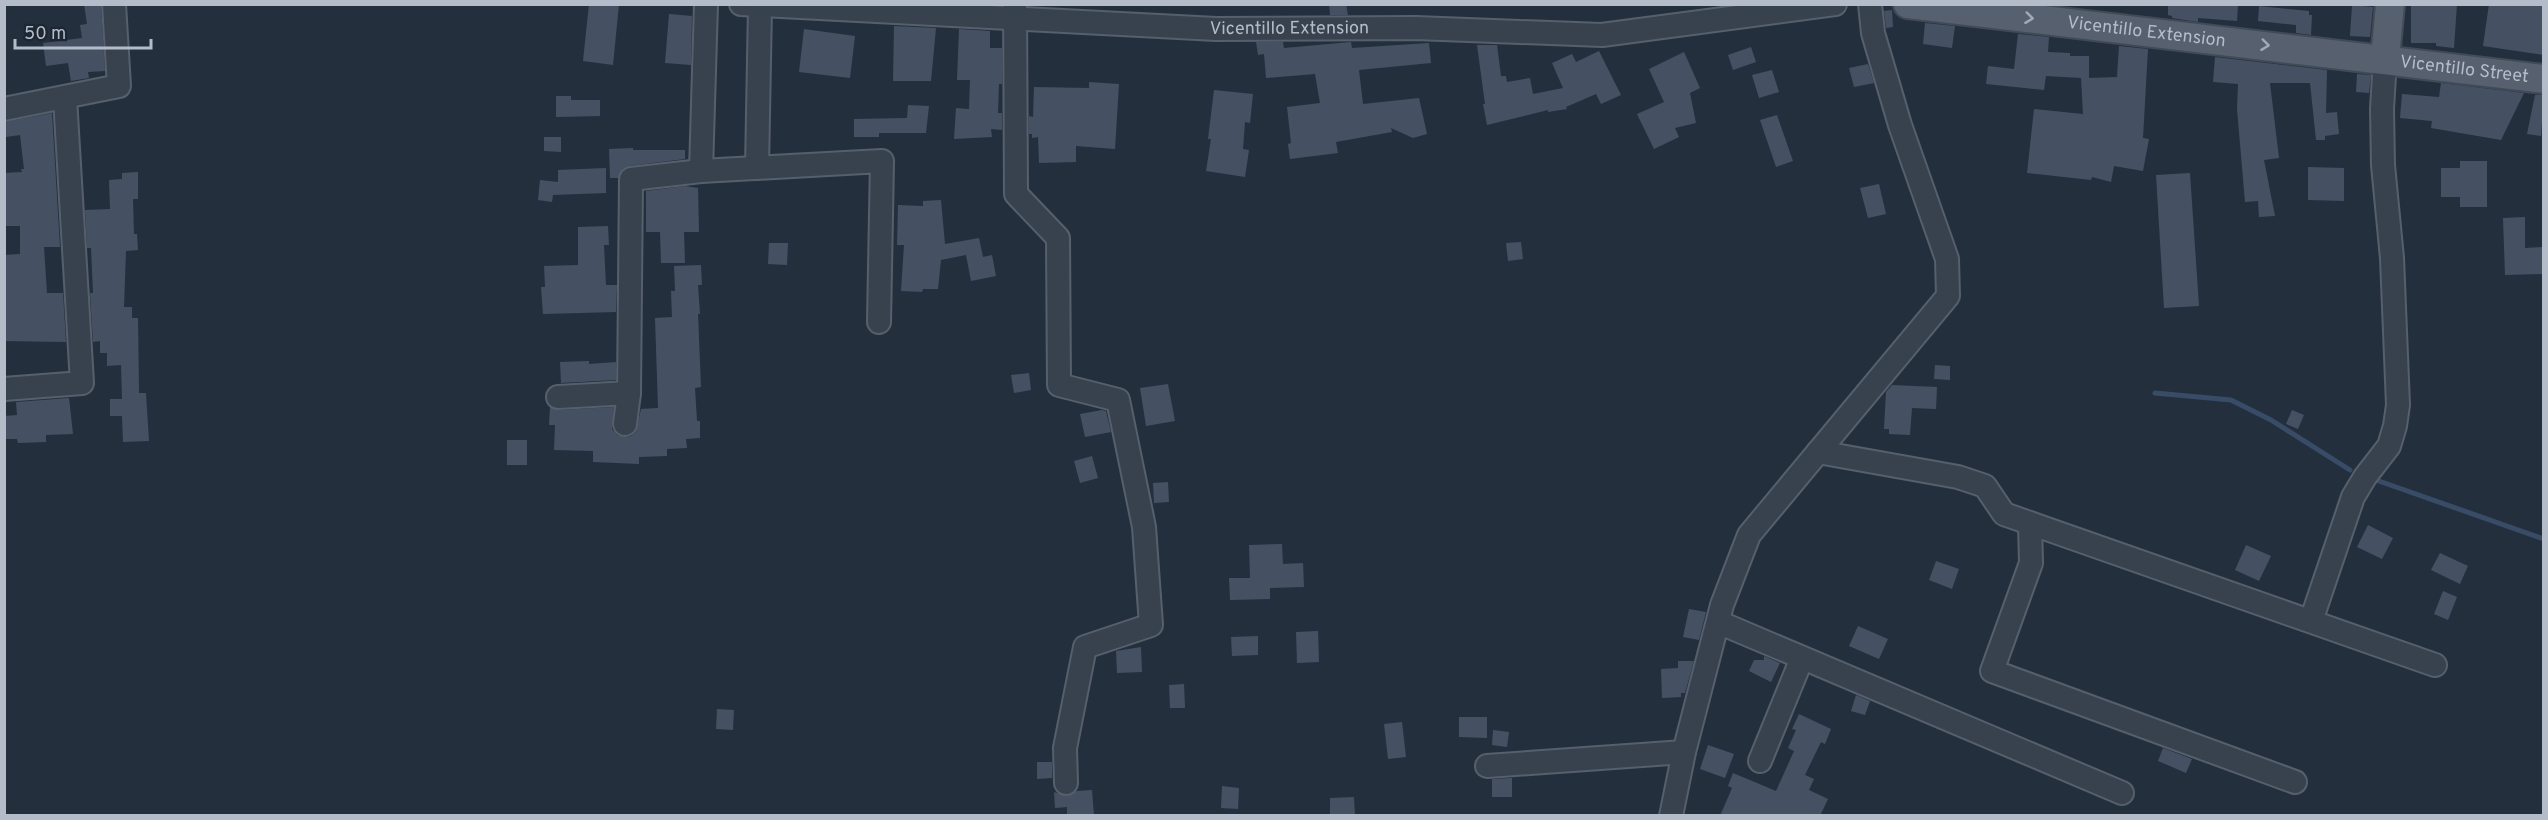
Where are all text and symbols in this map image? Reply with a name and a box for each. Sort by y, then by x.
street label: Vicentillo Extension [2066,11,2227,53]
scale bar [15,12,152,50]
one-way arrow [2025,12,2034,24]
street label: Vicentillo Extension [1209,17,1369,41]
text: 50 m [24,23,66,46]
one-way arrow [2260,39,2269,51]
street label: Vicentillo Street [2398,51,2530,89]

